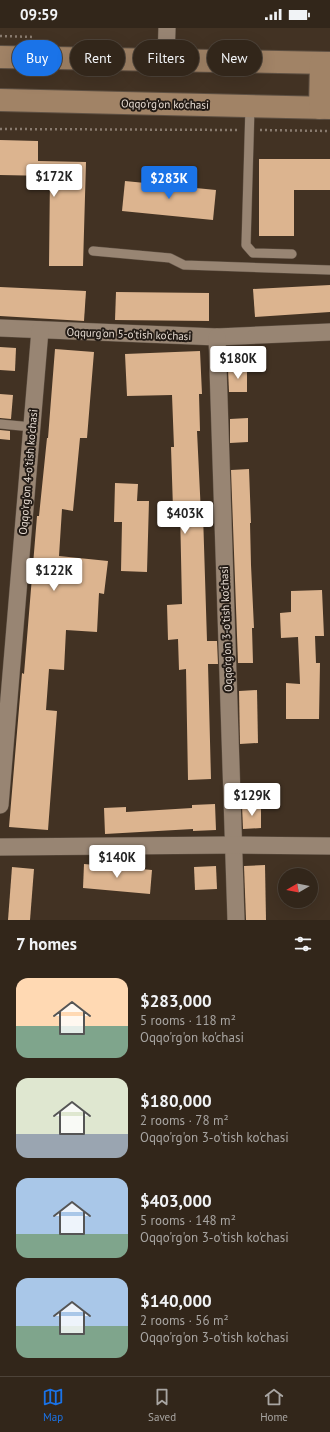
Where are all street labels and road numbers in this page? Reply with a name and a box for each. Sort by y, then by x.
street label: Oqqo'rg'on ko'chasi [121,96,209,112]
street label: Oqqurg'on 5-o'tish ko'chasi [66,325,192,343]
street label: Oqqo'rg'on 4-o'tish ko'chasi [16,409,40,535]
street label: Oqqo'rg'on 3-o'tish ko'chasi [217,566,235,692]

